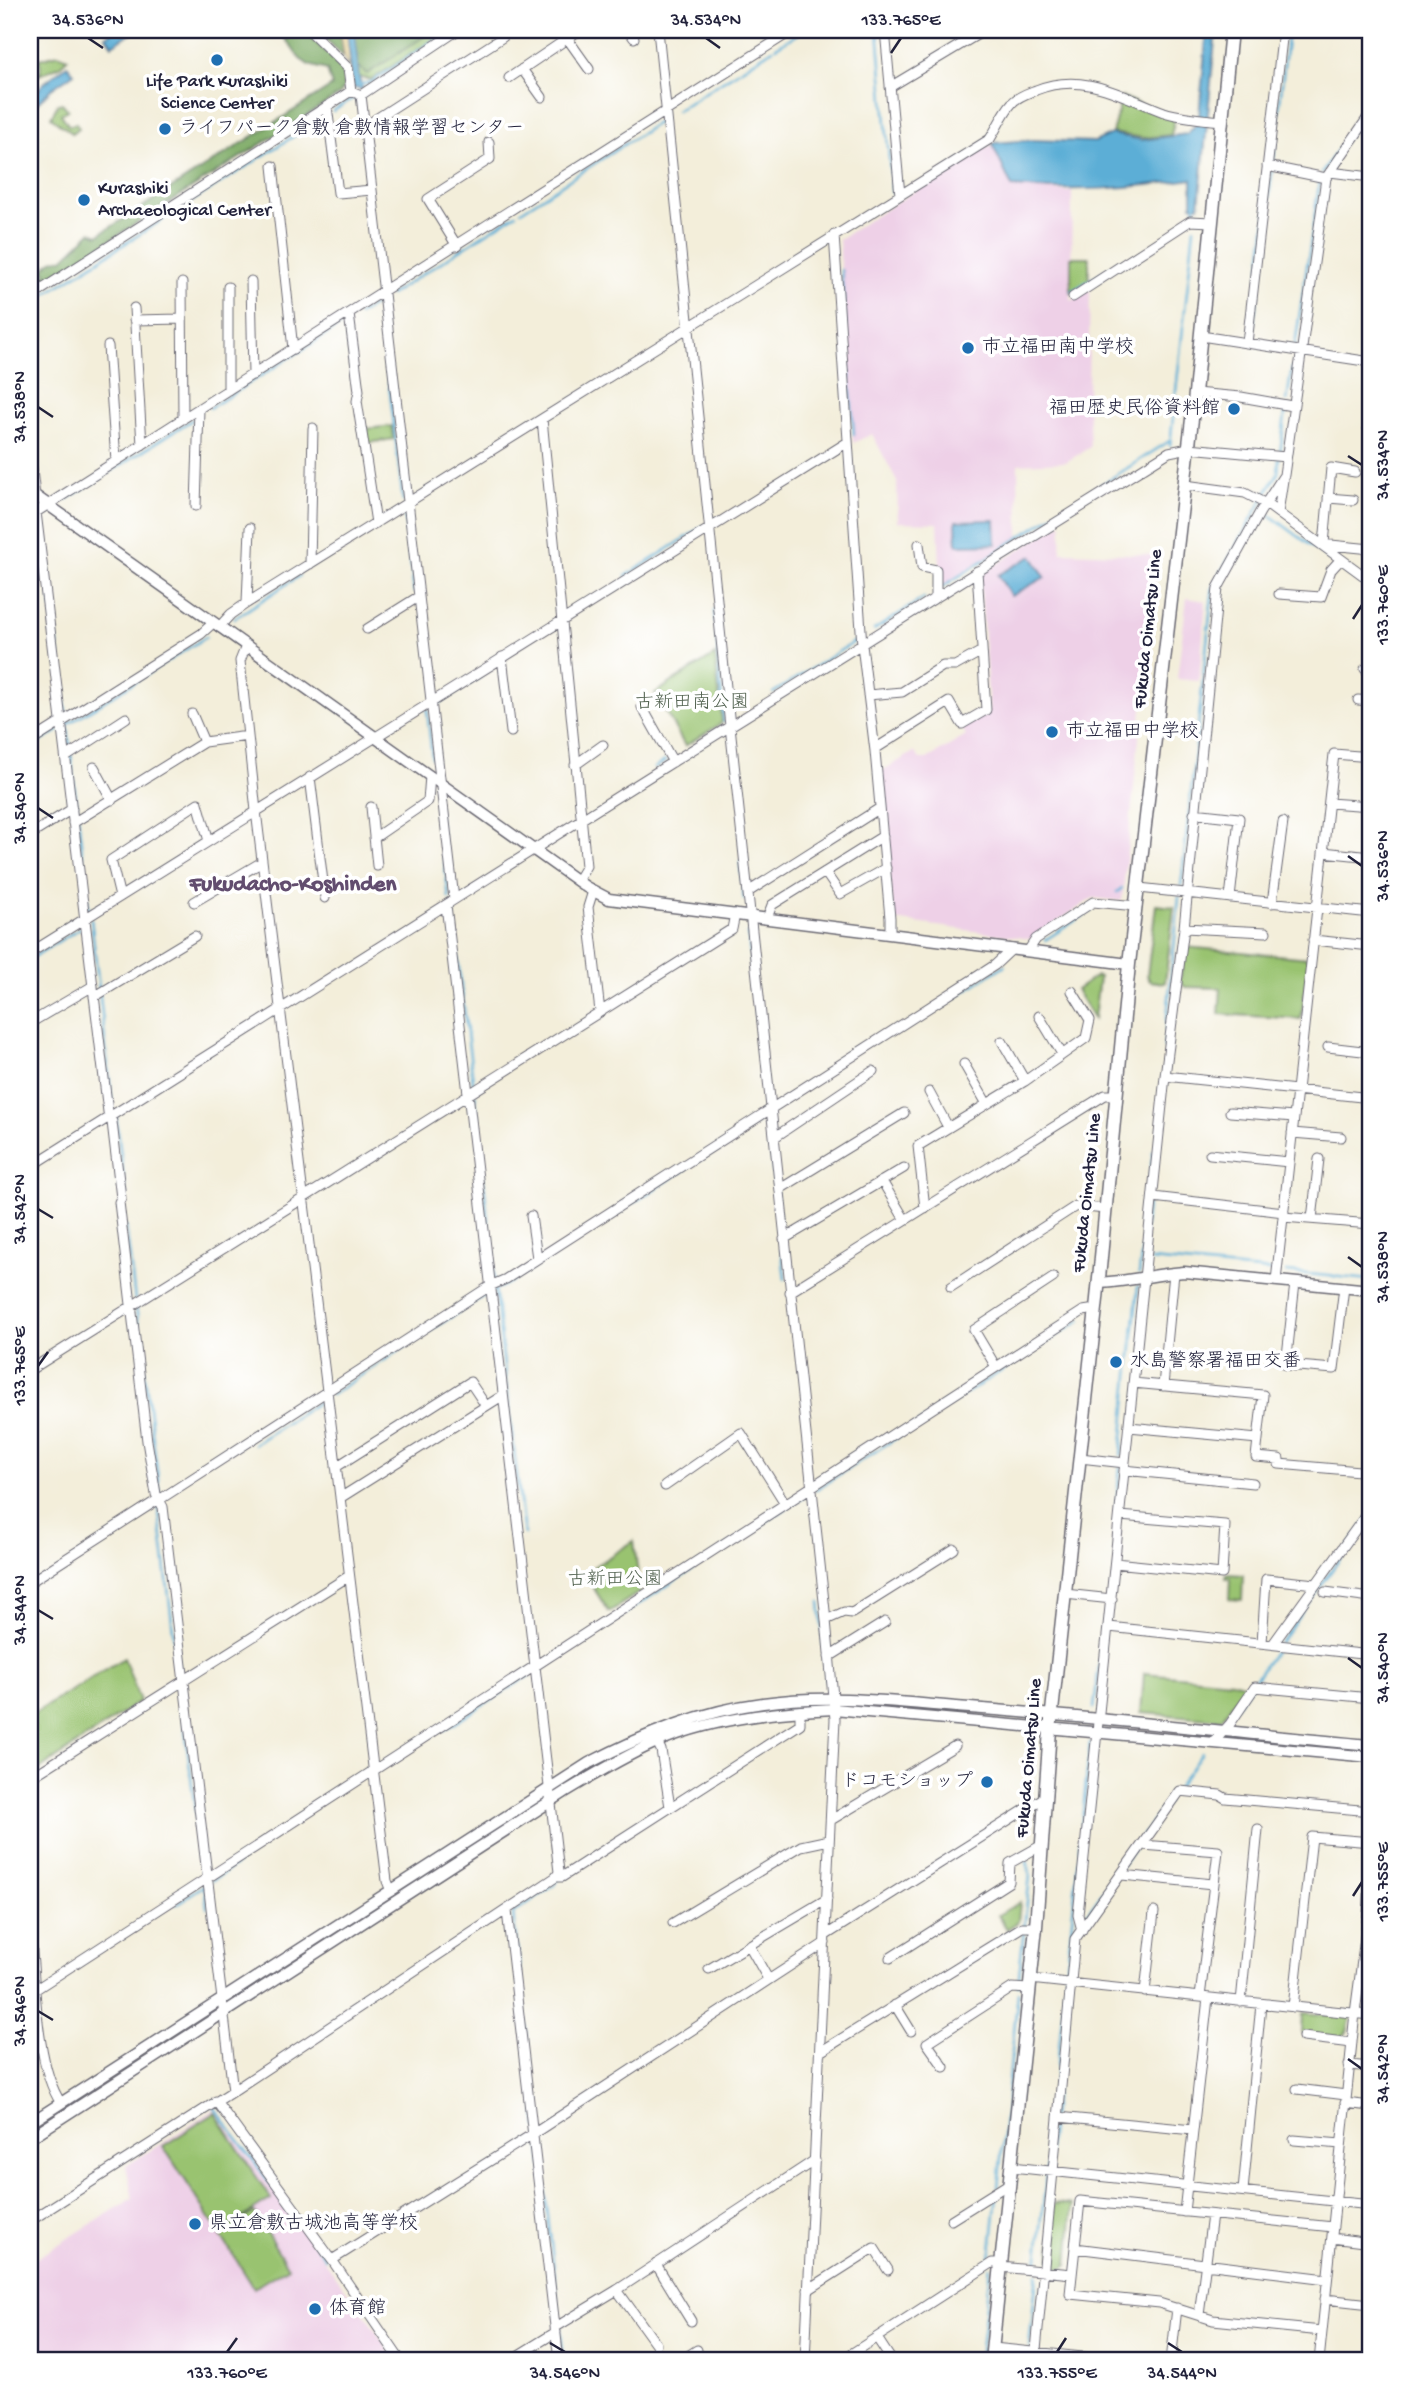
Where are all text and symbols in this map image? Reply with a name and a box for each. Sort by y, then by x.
text: 34.536°N [51,11,124,32]
text: 34.534°N [670,11,741,32]
text: 133.765°E [861,11,941,32]
marker: Life Park Kurashiki Science Center [209,52,225,68]
place label: Life Park Kurashiki Science Center [146,71,288,116]
place label: ライフパーク倉敷 倉敷情報学習センター [179,117,524,141]
marker: ライフパーク倉敷 倉敷情報学習センター [157,121,173,137]
place label: Kurashiki Archaeological Center [98,178,273,223]
marker: Kurashiki Archaeological Center [76,192,92,208]
place label: 市立福田南中学校 [982,336,1134,360]
marker: 市立福田南中学校 [960,340,976,356]
text: 34.538°N [11,371,32,444]
place label: 福田歴史民俗資料館 [1049,397,1220,421]
marker: 福田歴史民俗資料館 [1226,401,1242,417]
text: 34.534°N [1374,430,1395,501]
street label: Fukuda Oimatsu Line [1129,548,1169,711]
text: 133.760°E [1374,564,1395,646]
park label: 古新田南公園 [635,691,749,715]
place label: 市立福田中学校 [1066,720,1199,744]
marker: 市立福田中学校 [1044,724,1060,740]
text: 34.540°N [11,772,32,845]
text: 34.536°N [1374,830,1395,903]
district label: Fukudacho-Koshinden [189,872,397,899]
street label: Fukuda Oimatsu Line [1068,1112,1108,1275]
text: 34.542°N [11,1174,32,1245]
text: 34.538°N [1374,1231,1395,1304]
text: 133.765°E [11,1326,32,1406]
place label: 水島警察署福田交番 [1130,1350,1301,1374]
marker: 水島警察署福田交番 [1108,1354,1124,1370]
park label: 古新田公園 [567,1568,663,1592]
text: 34.544°N [11,1575,32,1646]
text: 34.540°N [1374,1632,1395,1705]
street label: Fukuda Oimatsu Line [1011,1677,1048,1840]
place label: ドコモショップ [841,1771,973,1794]
marker: ドコモショップ [979,1774,995,1790]
text: 133.755°E [1374,1842,1395,1923]
text: 34.546°N [11,1976,32,2047]
text: 34.542°N [1374,2034,1395,2105]
place label: 県立倉敷古城池高等学校 [209,2212,418,2236]
marker: 県立倉敷古城池高等学校 [187,2216,203,2232]
place label: 体育館 [329,2297,386,2321]
marker: 体育館 [307,2301,323,2317]
text: 133.760°E [186,2364,268,2385]
text: 34.546°N [529,2364,600,2385]
text: 133.755°E [1016,2364,1097,2385]
text: 34.544°N [1146,2364,1217,2385]

